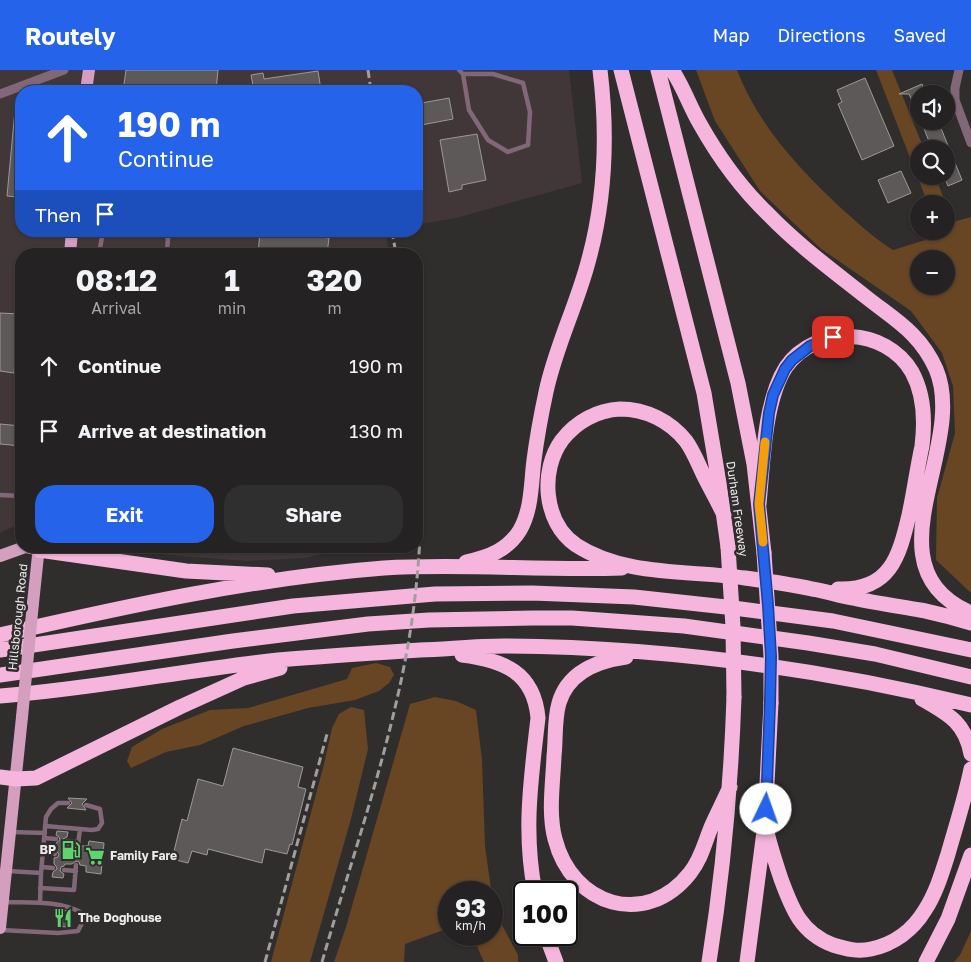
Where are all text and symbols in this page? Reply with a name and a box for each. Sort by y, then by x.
text: Routely [25,21,116,50]
text: Map [713,24,749,46]
text: Directions [777,24,865,46]
text: Saved [893,24,946,46]
map controls [910,85,955,295]
button: sound [910,85,955,130]
text: 190 m [118,103,220,145]
icon: ahead [35,105,100,170]
button: search [910,140,955,185]
text: Continue [118,145,214,172]
button: + [910,195,955,240]
icon: arrive [91,200,119,228]
text: Then [35,203,81,226]
button: − [910,250,955,295]
text: 08:12 [75,262,157,298]
text: 1 [224,262,240,298]
text: 320 [306,262,363,298]
text: Arrival [91,298,141,318]
text: min [218,298,246,318]
text: m [327,298,342,318]
pin [812,316,854,358]
icon: arrive [819,323,847,351]
icon: ahead [35,352,63,380]
text: Continue [78,354,161,377]
text: 190 m [349,354,403,377]
icon: arrive [35,417,63,445]
text: Arrive at destination [78,419,266,442]
text: 130 m [349,419,403,442]
street label: Durham Freeway [723,460,752,558]
button: Exit [35,485,214,543]
button: Share [224,485,403,543]
street label: Hillsborough Road [4,563,31,671]
position arrow [739,782,791,834]
fuel station icon: BP [60,839,82,861]
place label: BP [39,842,56,857]
supermarket icon: Family Fare [84,845,106,867]
place label: Family Fare [110,848,177,863]
speed limit sign: 100 [513,881,578,946]
text: 93 [455,892,486,923]
restaurant icon: The Doghouse [52,907,74,929]
place label: The Doghouse [78,910,162,925]
text: km/h [455,918,486,933]

